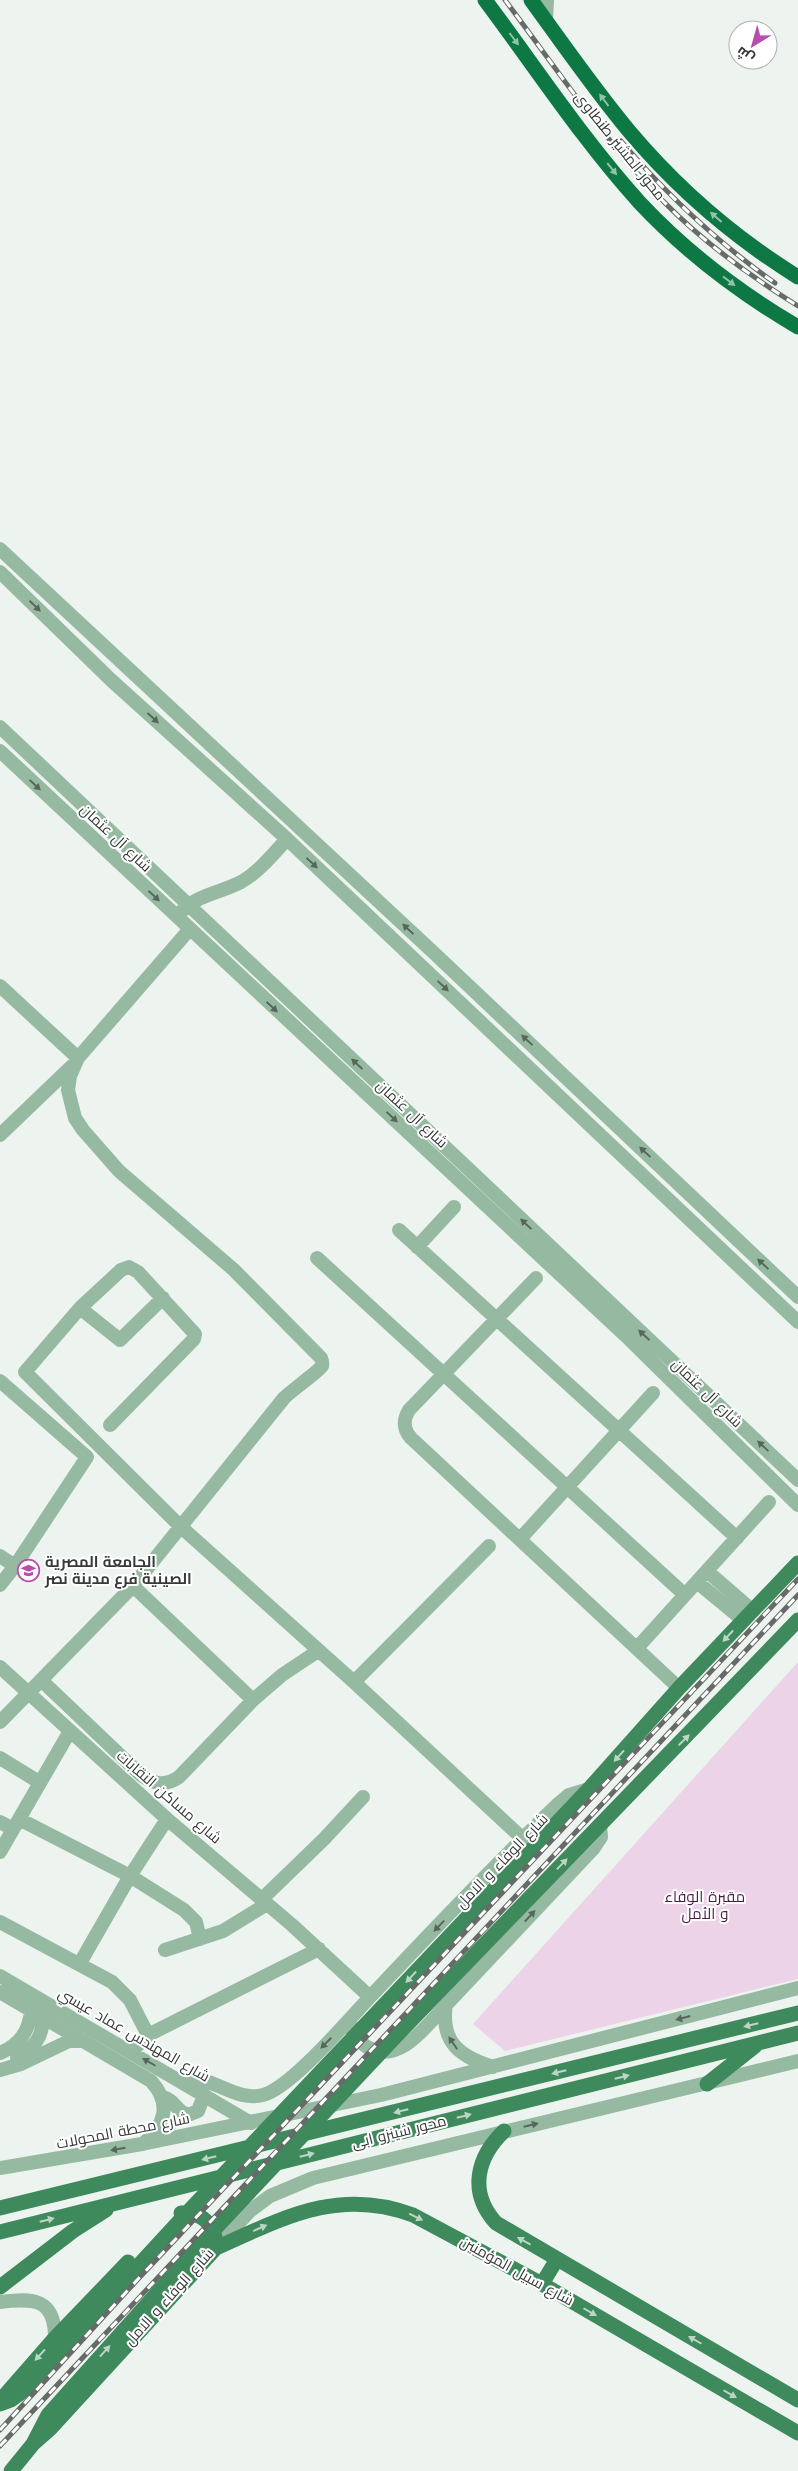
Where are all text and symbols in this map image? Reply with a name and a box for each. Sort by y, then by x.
north arrow [728,20,778,70]
one-way arrow [509,32,520,45]
text: ش [733,43,758,67]
street label: محور المشير طنطاوى [570,88,669,205]
one-way arrow [599,93,609,107]
one-way arrow [606,162,617,175]
one-way arrow [710,212,723,223]
one-way arrow [722,276,735,287]
one-way arrow [29,600,41,612]
one-way arrow [146,712,158,724]
one-way arrow [29,779,41,791]
street label: شارع آل عثمان [75,800,155,877]
one-way arrow [306,857,318,869]
one-way arrow [147,890,159,902]
one-way arrow [403,923,415,935]
one-way arrow [437,980,449,992]
one-way arrow [266,1001,278,1013]
one-way arrow [521,1034,533,1046]
one-way arrow [351,1058,363,1070]
street label: شارع آل عثمان [371,1076,451,1153]
one-way arrow [385,1112,398,1123]
one-way arrow [639,1146,651,1158]
one-way arrow [520,1218,532,1230]
one-way arrow [757,1258,769,1270]
one-way arrow [639,1329,651,1341]
street label: شارع آل عثمان [667,1355,746,1433]
one-way arrow [757,1440,769,1452]
place label: الجامعة المصرية الصينية فرع مدينة نصر [44,1553,192,1589]
school or university icon: الجامعة المصرية الصينية فرع مدينة نصر [17,1559,41,1583]
one-way arrow [722,1630,734,1642]
one-way arrow [678,1734,690,1746]
street label: شارع مساكن النقابات [112,1747,225,1849]
one-way arrow [613,1750,625,1762]
street label: شارع الوفاء و الامل [452,1810,553,1914]
one-way arrow [556,1858,568,1870]
park label: مقبرة الوفاء و الأمل [665,1888,745,1924]
one-way arrow [524,1910,536,1922]
one-way arrow [433,1919,445,1931]
one-way arrow [405,1971,417,1983]
street label: شارع المهندس عماد عيسي [54,1984,213,2088]
one-way arrow [676,2014,691,2022]
one-way arrow [743,2021,758,2029]
one-way arrow [448,2036,458,2050]
one-way arrow [320,2037,332,2049]
one-way arrow [142,2058,156,2066]
one-way arrow [551,2068,566,2076]
one-way arrow [615,2072,630,2080]
one-way arrow [394,2107,409,2115]
street label: شارع محطة المحولات [55,2109,192,2155]
street label: محور شينزو ابى [350,2112,448,2153]
one-way arrow [457,2112,472,2120]
one-way arrow [523,2121,538,2129]
one-way arrow [109,2145,125,2153]
one-way arrow [299,2151,314,2159]
one-way arrow [202,2154,217,2162]
one-way arrow [409,2213,424,2221]
one-way arrow [40,2216,55,2224]
one-way arrow [253,2223,267,2231]
street label: شارع سبيل المؤمنين [456,2232,577,2311]
one-way arrow [517,2237,532,2245]
street label: شارع الوفاء و الامل [121,2245,219,2351]
one-way arrow [583,2307,596,2316]
one-way arrow [688,2336,703,2344]
one-way arrow [100,2345,111,2358]
one-way arrow [34,2349,46,2361]
one-way arrow [724,2389,737,2398]

